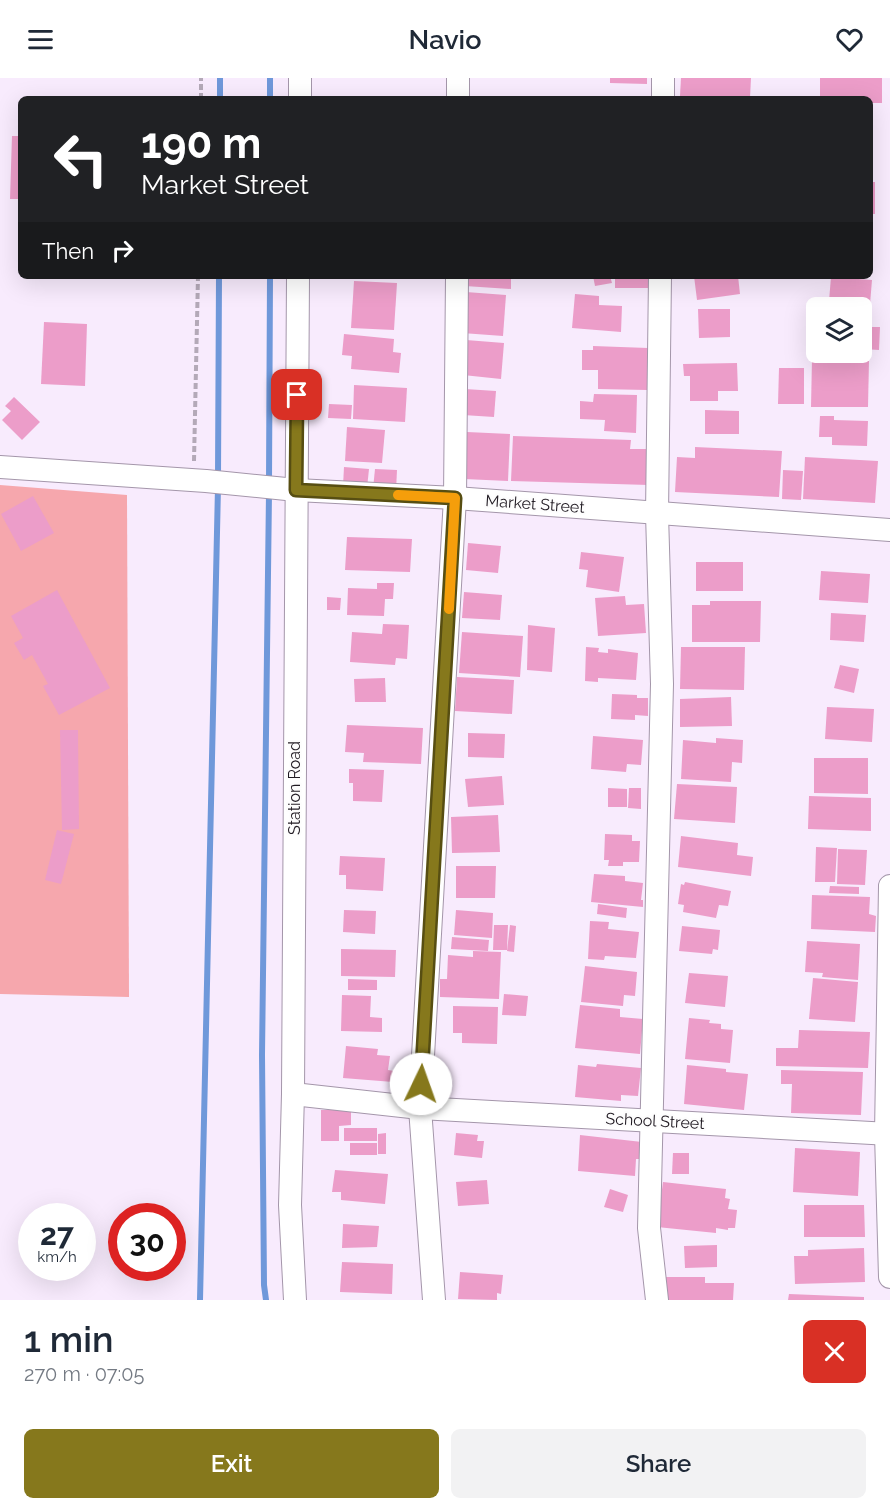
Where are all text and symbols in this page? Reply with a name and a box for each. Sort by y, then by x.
icon: menu [24,23,57,56]
icon: heart [833,23,866,56]
text: Navio [409,24,481,55]
text: 190 m [141,119,261,168]
icon: left [42,120,120,198]
text: Market Street [141,169,309,200]
icon: right [106,234,139,267]
text: Then [42,238,94,264]
map controls [806,297,872,363]
button: layers [806,297,872,363]
pin [271,369,322,420]
icon: arrive [280,378,313,411]
street label: Market Street [485,491,586,517]
street label: Station Road [285,741,304,835]
position arrow [389,1052,453,1116]
street label: School Street [605,1109,706,1133]
speed limit sign: 30 [108,1203,186,1281]
text: 27 [40,1217,74,1252]
text: km/h [37,1248,77,1266]
text: 1 min [24,1318,113,1360]
button: close [803,1320,866,1383]
text: 270 m · 07:05 [24,1362,144,1386]
button: Exit [24,1429,439,1498]
button: Share [451,1429,866,1498]

